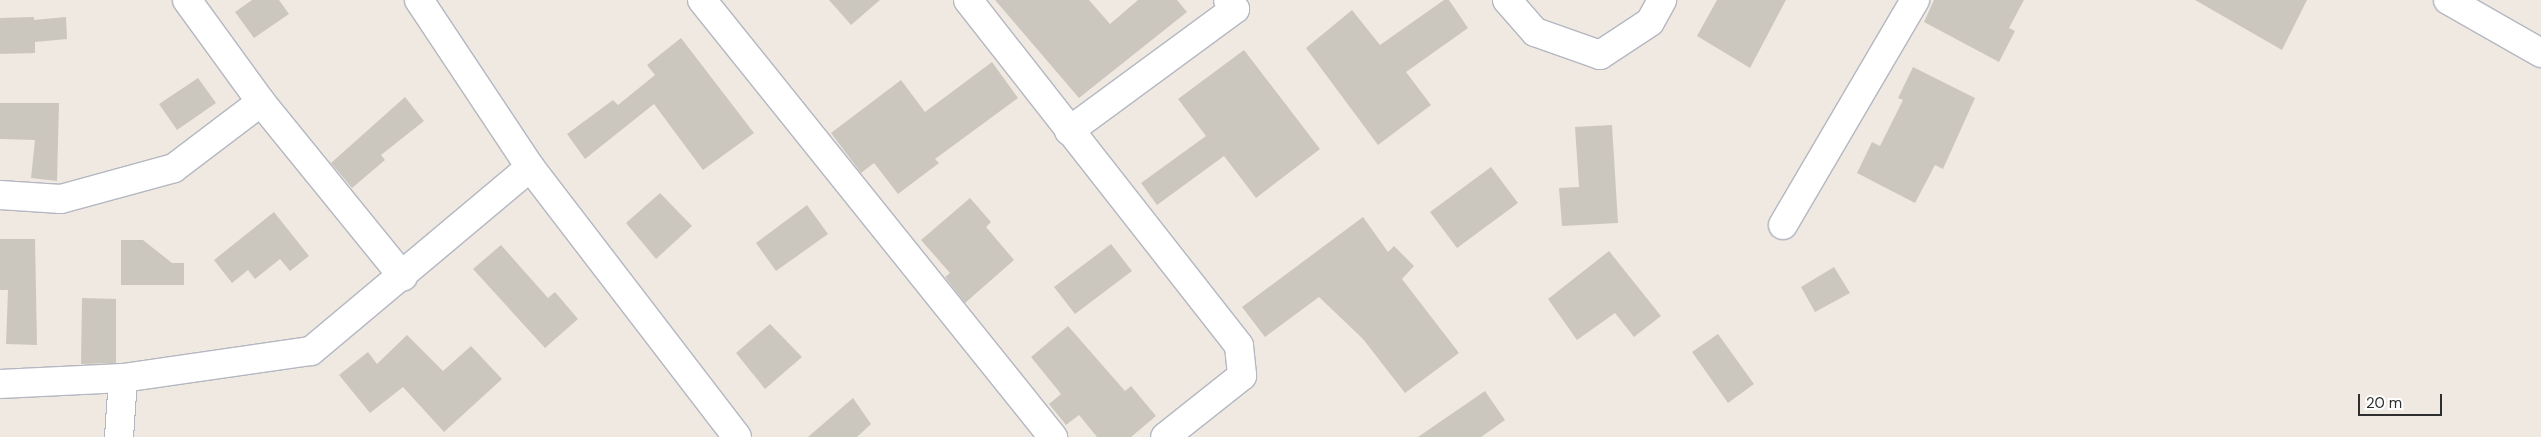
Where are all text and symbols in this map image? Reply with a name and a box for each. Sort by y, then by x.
scale bar [2361,384,2445,416]
text: 20 m [2366,393,2402,413]

